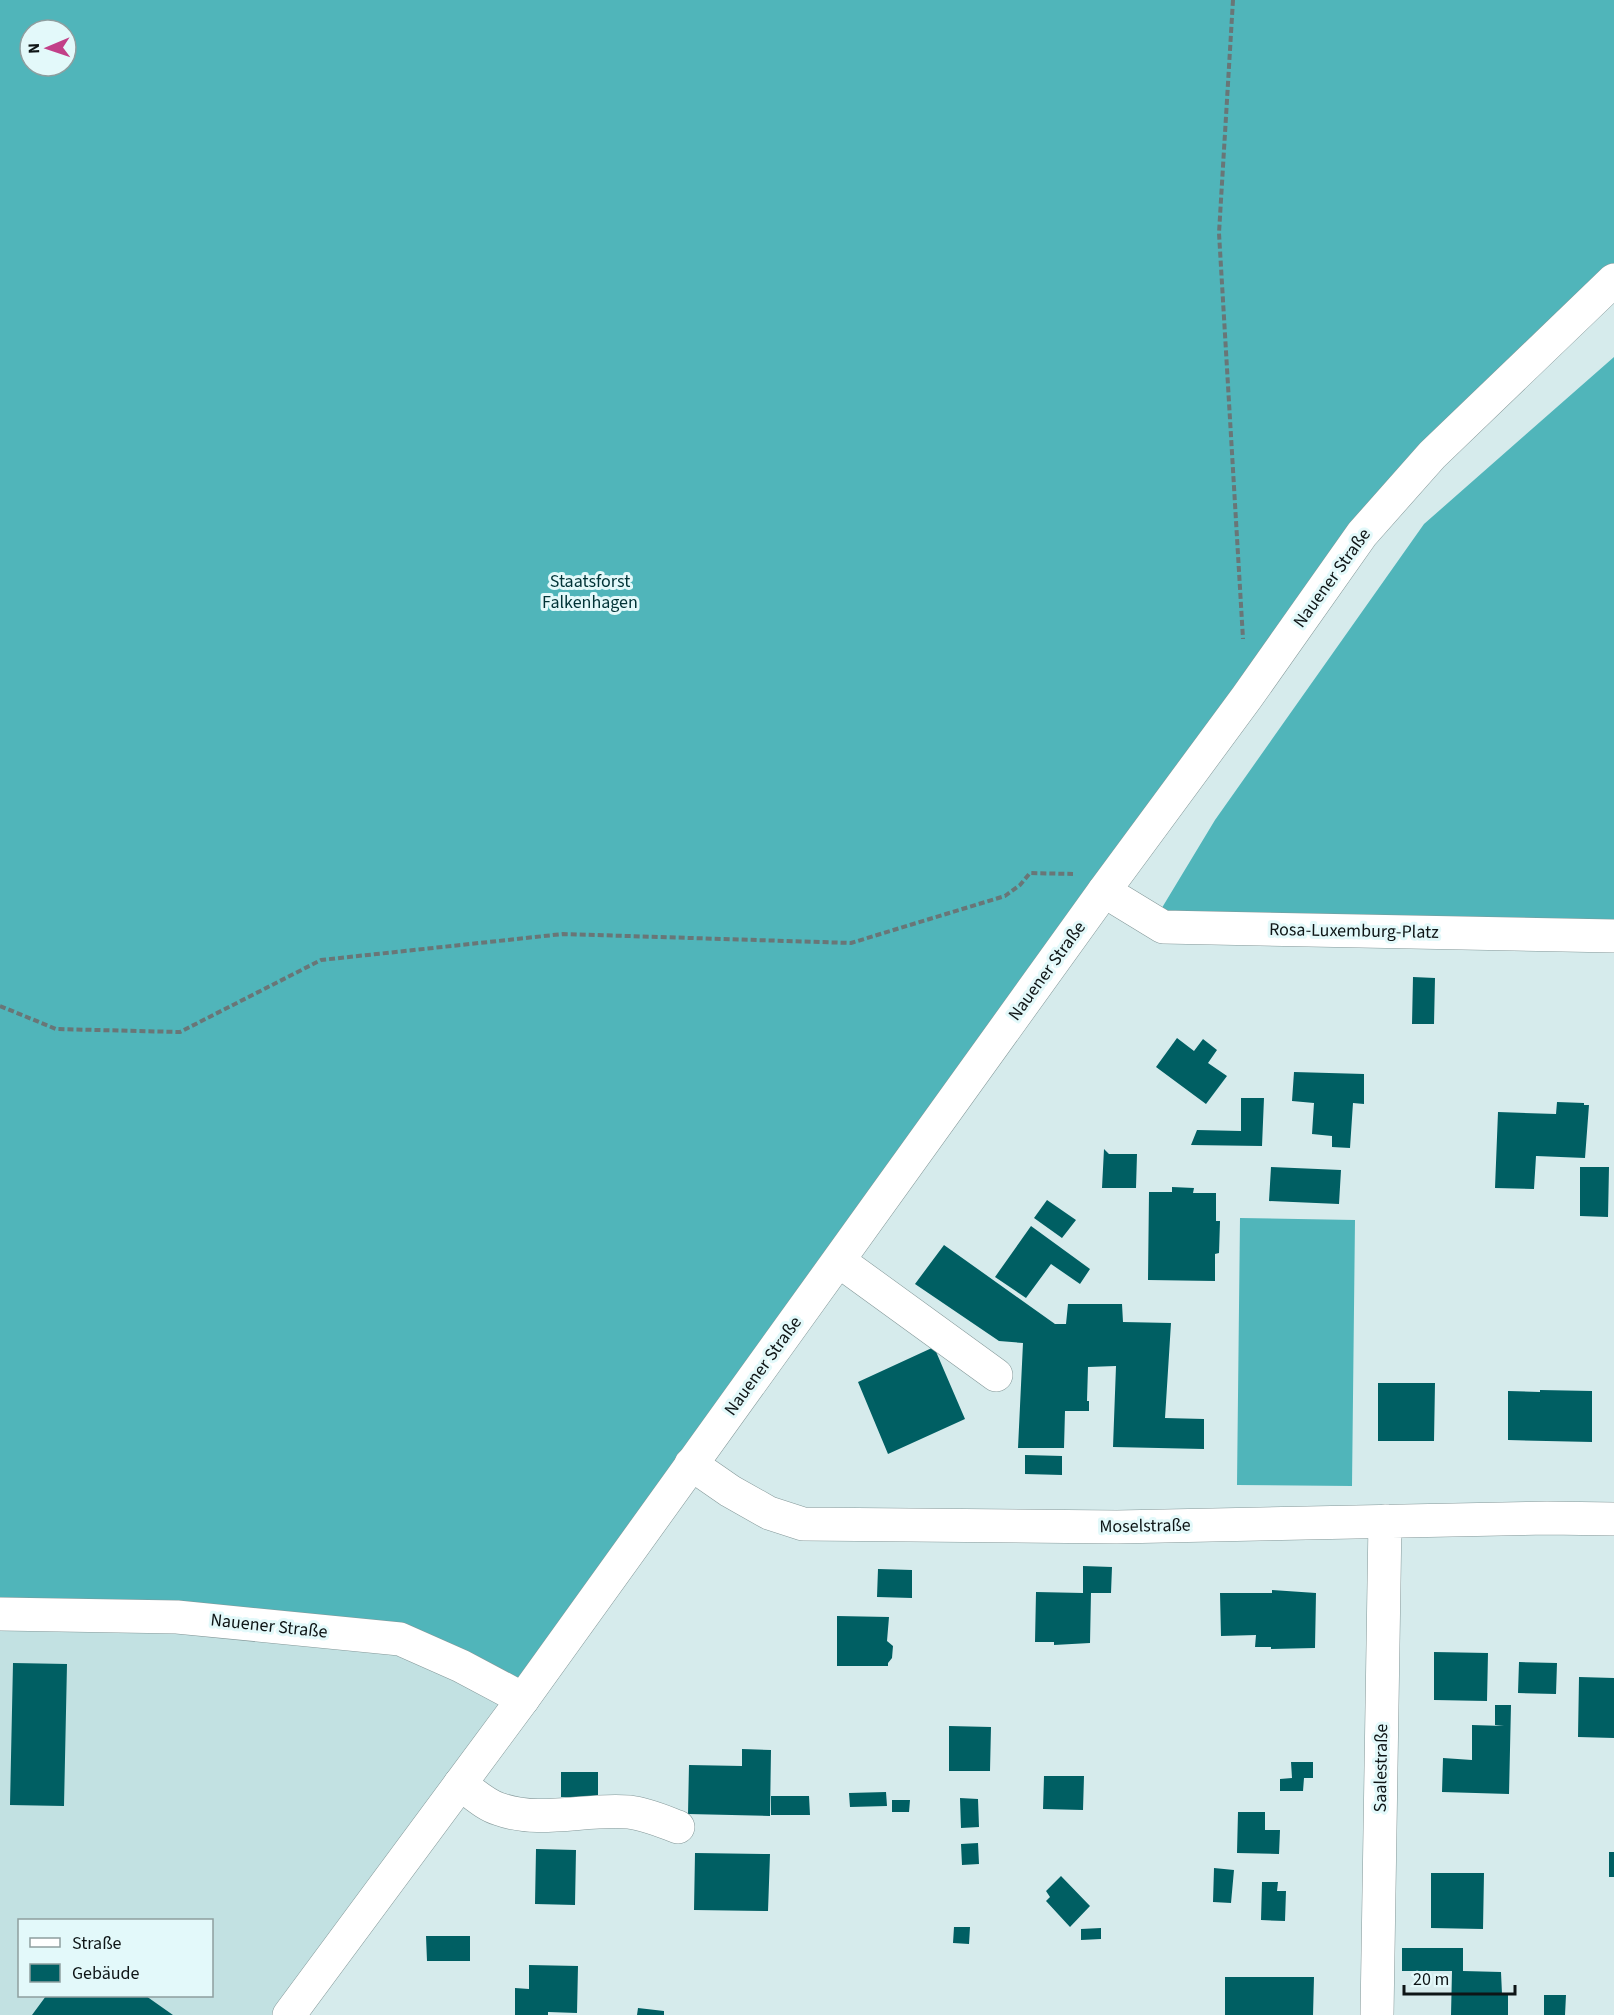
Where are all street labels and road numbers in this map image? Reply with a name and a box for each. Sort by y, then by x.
street label: Nauener Straße [1287,523,1377,633]
street label: Nauener Straße [1002,916,1092,1026]
street label: Rosa-Luxemburg-Platz [1269,917,1439,945]
street label: Nauener Straße [718,1311,808,1421]
street label: Moselstraße [1099,1513,1191,1539]
street label: Nauener Straße [209,1607,329,1645]
street label: Saalestraße [1368,1723,1394,1813]

